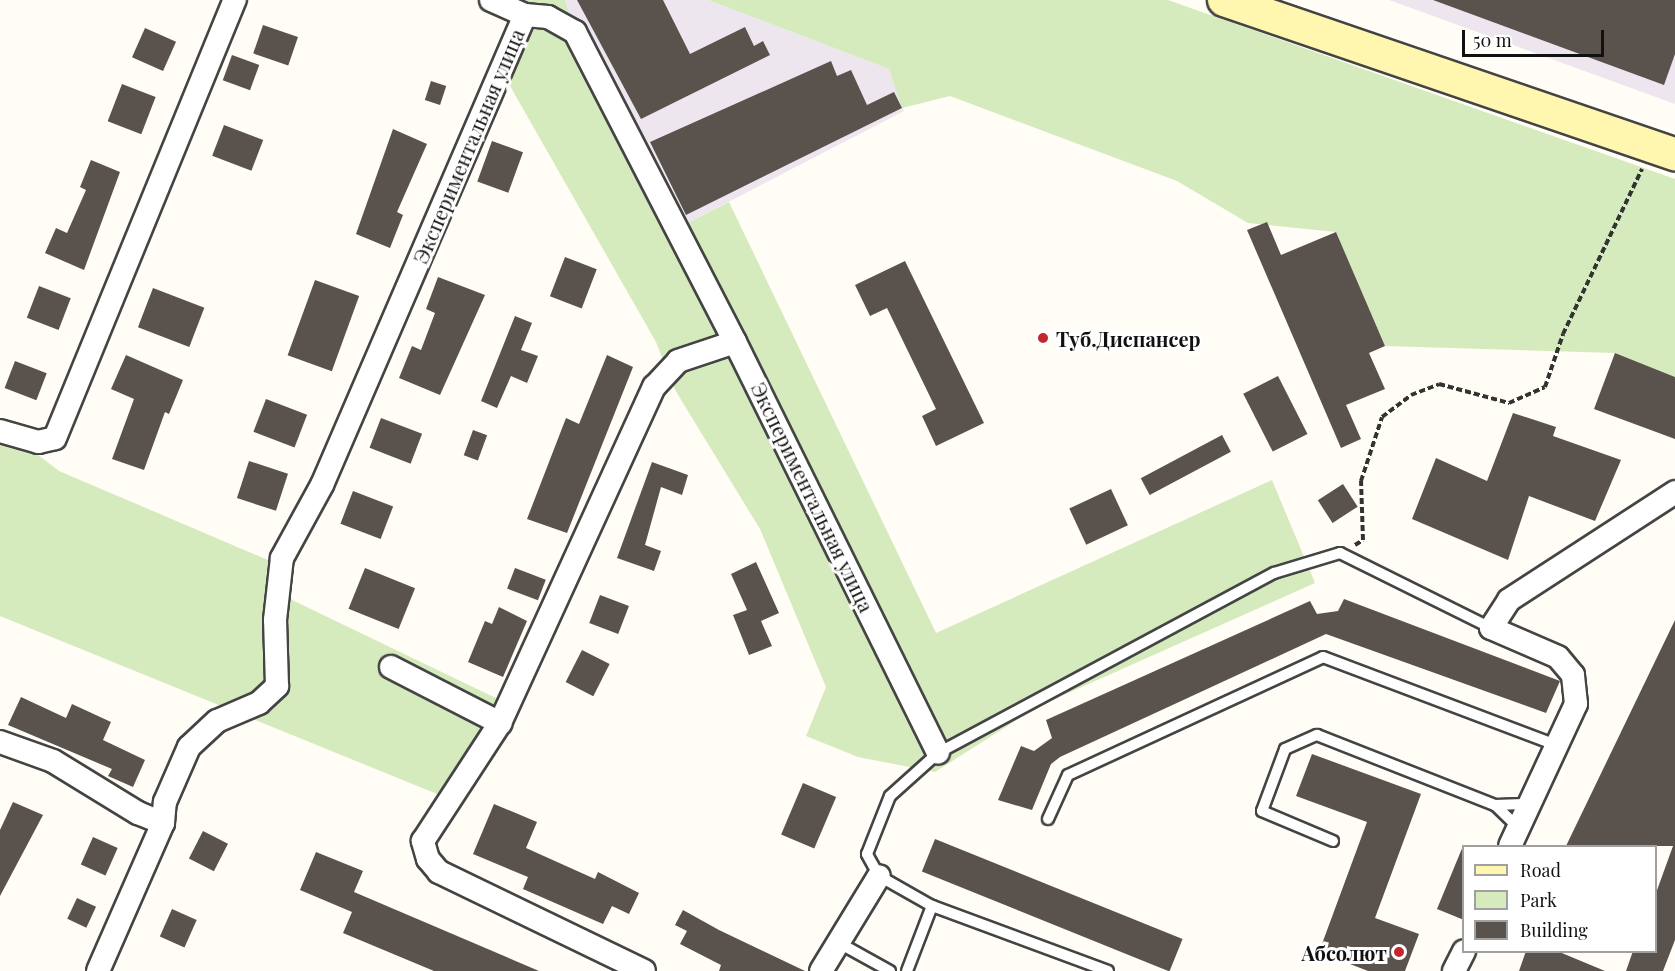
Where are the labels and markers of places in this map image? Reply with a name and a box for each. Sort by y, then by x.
place label: Туб.Диспансер [1056,326,1201,350]
marker: Туб.Диспансер [1034,329,1052,347]
place label: Абсолют [1301,940,1387,964]
marker: Абсолют [1392,945,1406,959]

